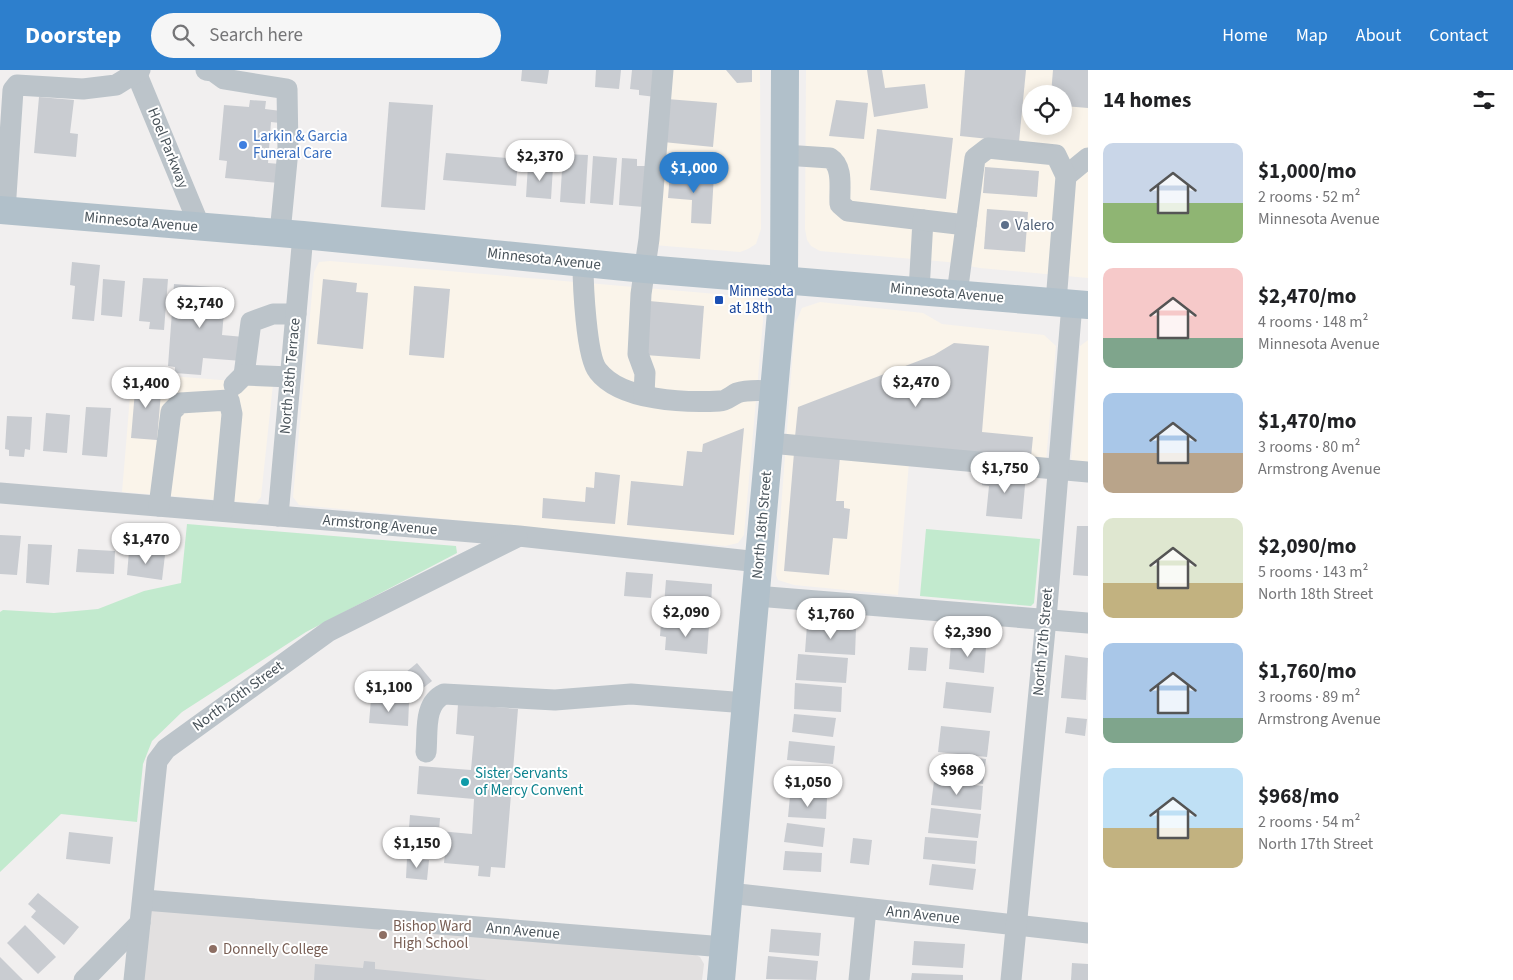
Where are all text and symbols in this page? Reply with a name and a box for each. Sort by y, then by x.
search box [151,13,501,58]
text: Doorstep [25,18,121,53]
icon: search [169,21,197,49]
text: Search here [209,22,303,49]
text: Home [1222,23,1268,48]
text: Map [1296,23,1328,48]
text: About [1356,23,1401,48]
text: Contact [1429,23,1488,48]
map controls [1022,85,1072,135]
button: locate [1022,85,1072,135]
text: 14 homes [1103,85,1191,115]
icon: filters [1470,86,1498,114]
street label: Hoel Parkway [142,104,194,192]
place label: Larkin & Garcia Funeral Care [253,126,347,164]
marker: Larkin & Garcia Funeral Care [237,139,249,151]
pin: $2,370 [499,140,581,182]
text: $2,370 [516,145,564,167]
pin: $1,000 [653,152,735,194]
text: $1,000/mo [1258,156,1357,186]
text: $1,000 [670,157,718,179]
icon: home [1143,163,1203,223]
text: 2 rooms · 52 m² [1258,186,1360,208]
street label: Minnesota Avenue [83,207,199,237]
text: Minnesota Avenue [1258,208,1380,230]
place label: Valero [1015,215,1054,236]
marker: Valero [999,219,1011,231]
street label: Minnesota Avenue [486,243,602,275]
street label: Minnesota Avenue [889,278,1005,308]
place label: Minnesota at 18th [729,281,794,319]
text: $2,470/mo [1258,281,1357,311]
pin: $2,740 [159,286,241,329]
icon: home [1143,288,1203,348]
text: $2,740 [176,292,224,314]
marker: Minnesota at 18th [713,294,725,306]
text: 4 rooms · 148 m² [1258,311,1368,333]
street label: North 18th Terrace [274,317,306,435]
text: Minnesota Avenue [1258,333,1380,355]
pin: $1,400 [105,366,187,409]
pin: $2,470 [875,366,957,408]
text: $2,470 [892,371,940,393]
text: $1,400 [122,372,170,394]
text: $1,470/mo [1258,406,1357,436]
icon: home [1143,413,1203,473]
text: 3 rooms · 80 m² [1258,436,1360,458]
pin: $1,750 [964,452,1046,494]
text: $1,750 [981,457,1029,479]
text: Armstrong Avenue [1258,458,1381,480]
street label: North 18th Street [747,470,777,580]
street label: Armstrong Avenue [322,510,438,540]
pin: $1,470 [105,522,187,565]
text: $1,470 [122,528,170,550]
text: $2,090/mo [1258,531,1357,561]
icon: home [1143,538,1203,598]
text: 5 rooms · 143 m² [1258,561,1368,583]
text: North 18th Street [1258,583,1373,605]
street label: North 17th Street [1028,587,1058,697]
pin: $2,090 [645,596,727,638]
pin: $1,760 [790,598,872,640]
text: $2,090 [662,601,710,623]
text: $1,760 [807,603,855,625]
pin: $2,390 [927,616,1009,658]
text: $2,390 [944,621,992,643]
street label: North 20th Street [188,656,288,736]
text: $1,760/mo [1258,656,1357,686]
icon: home [1143,663,1203,723]
pin: $1,100 [348,670,430,713]
text: $1,100 [365,676,413,698]
text: 3 rooms · 89 m² [1258,686,1360,708]
text: Armstrong Avenue [1258,708,1381,730]
pin: $968 [927,754,987,796]
text: $968 [940,759,974,781]
place label: Sister Servants of Mercy Convent [475,763,583,801]
pin: $1,050 [767,766,849,808]
text: $1,050 [784,771,832,793]
marker: Sister Servants of Mercy Convent [459,776,471,788]
text: $968/mo [1258,781,1339,811]
icon: home [1143,788,1203,848]
text: 2 rooms · 54 m² [1258,811,1360,833]
pin: $1,150 [376,826,458,869]
text: $1,150 [393,832,441,854]
text: North 17th Street [1258,833,1373,855]
street label: Ann Avenue [885,901,961,929]
place label: Bishop Ward High School [393,916,472,954]
street label: Ann Avenue [485,917,561,945]
marker: Bishop Ward High School [377,929,389,941]
place label: Donnelly College [223,939,328,960]
marker: Donnelly College [207,943,219,955]

